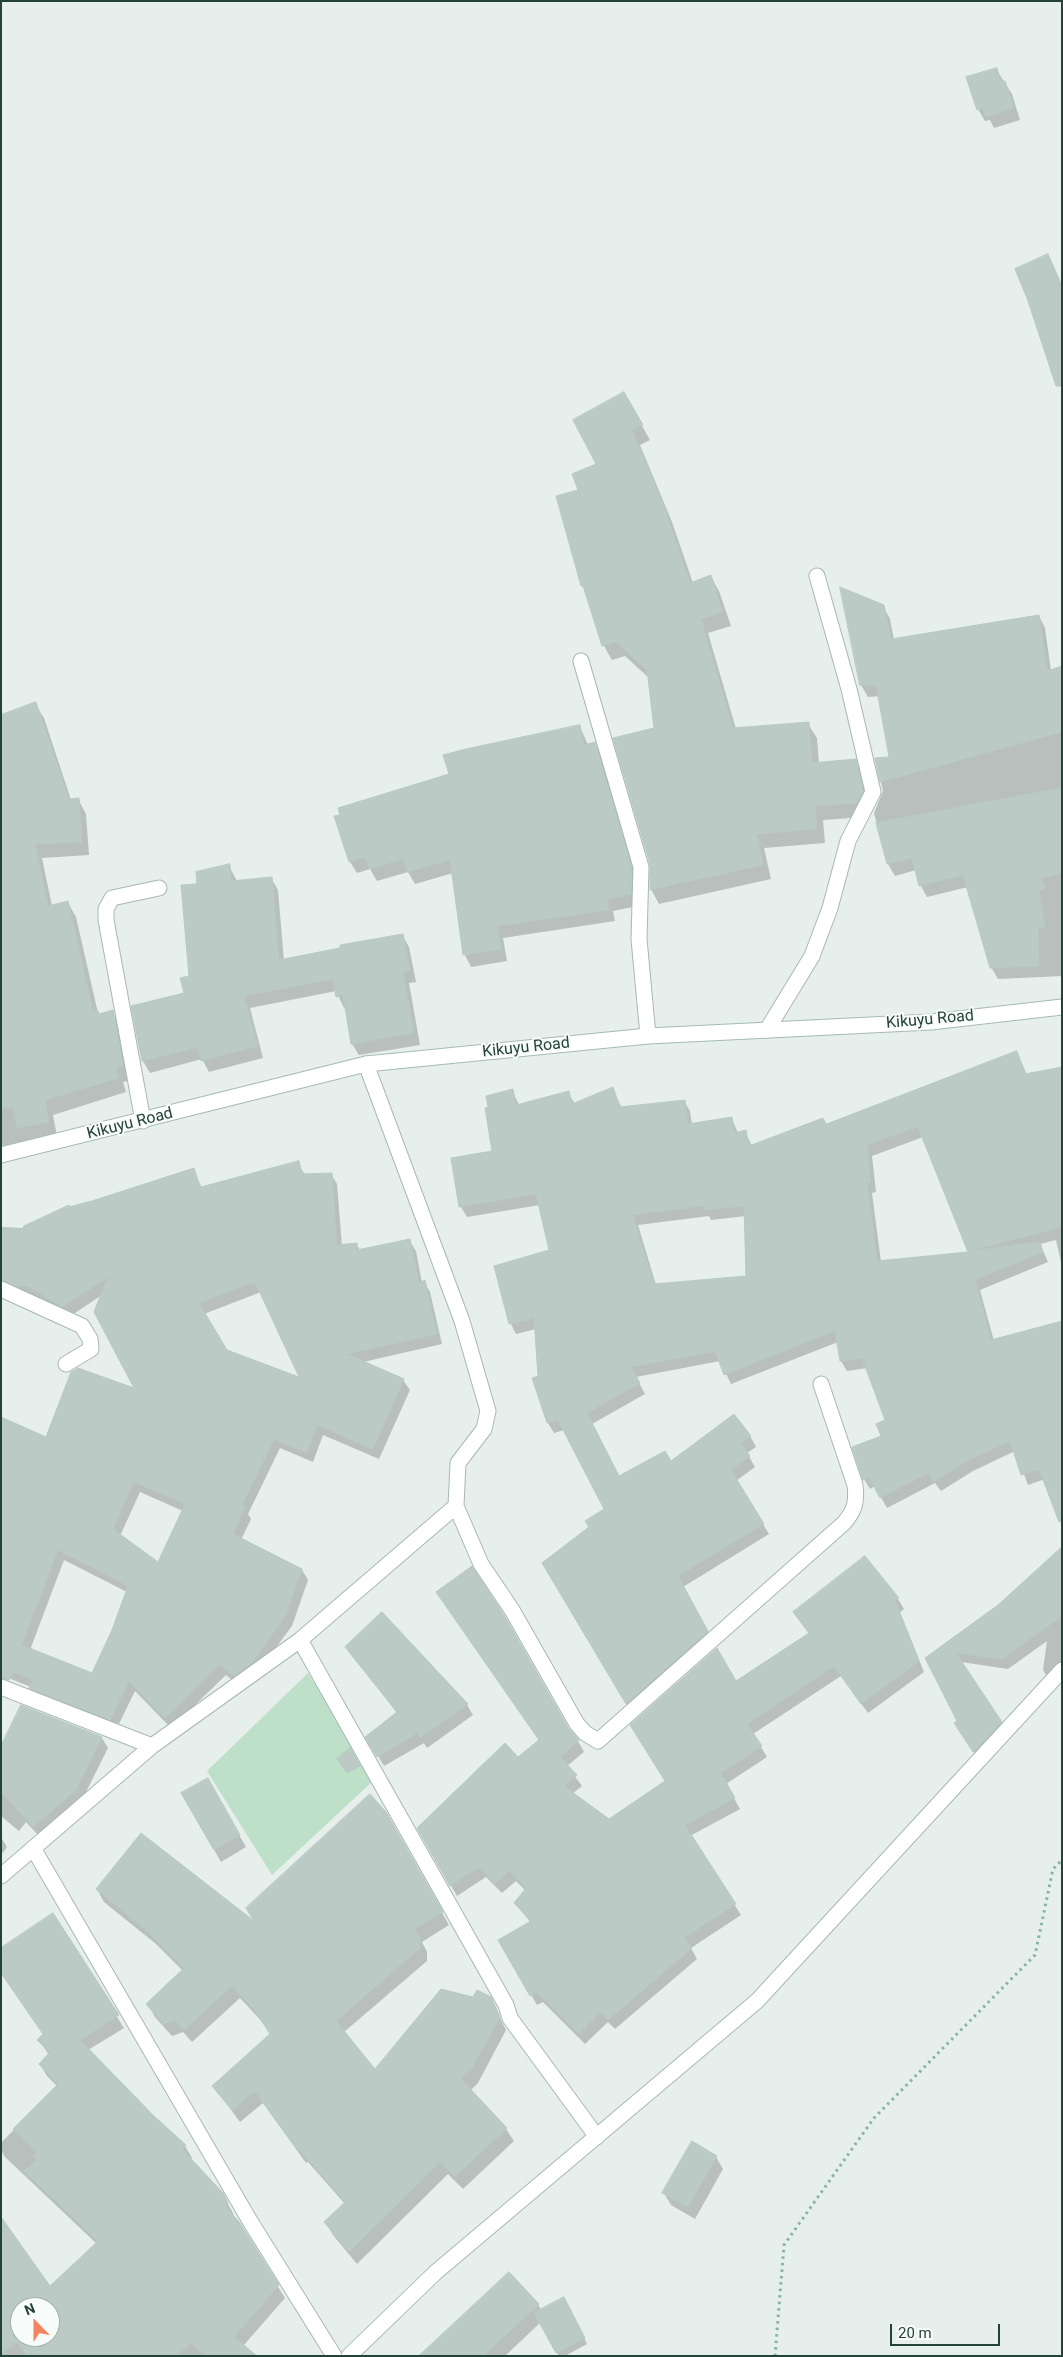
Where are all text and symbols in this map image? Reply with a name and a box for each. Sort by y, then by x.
street label: Kikuyu Road [885,1007,975,1033]
street label: Kikuyu Road [481,1034,571,1062]
street label: Kikuyu Road [85,1104,175,1144]
north arrow [10,2297,60,2347]
text: N [22,2300,37,2318]
scale bar [893,2314,1003,2346]
text: 20 m [898,2324,932,2342]

